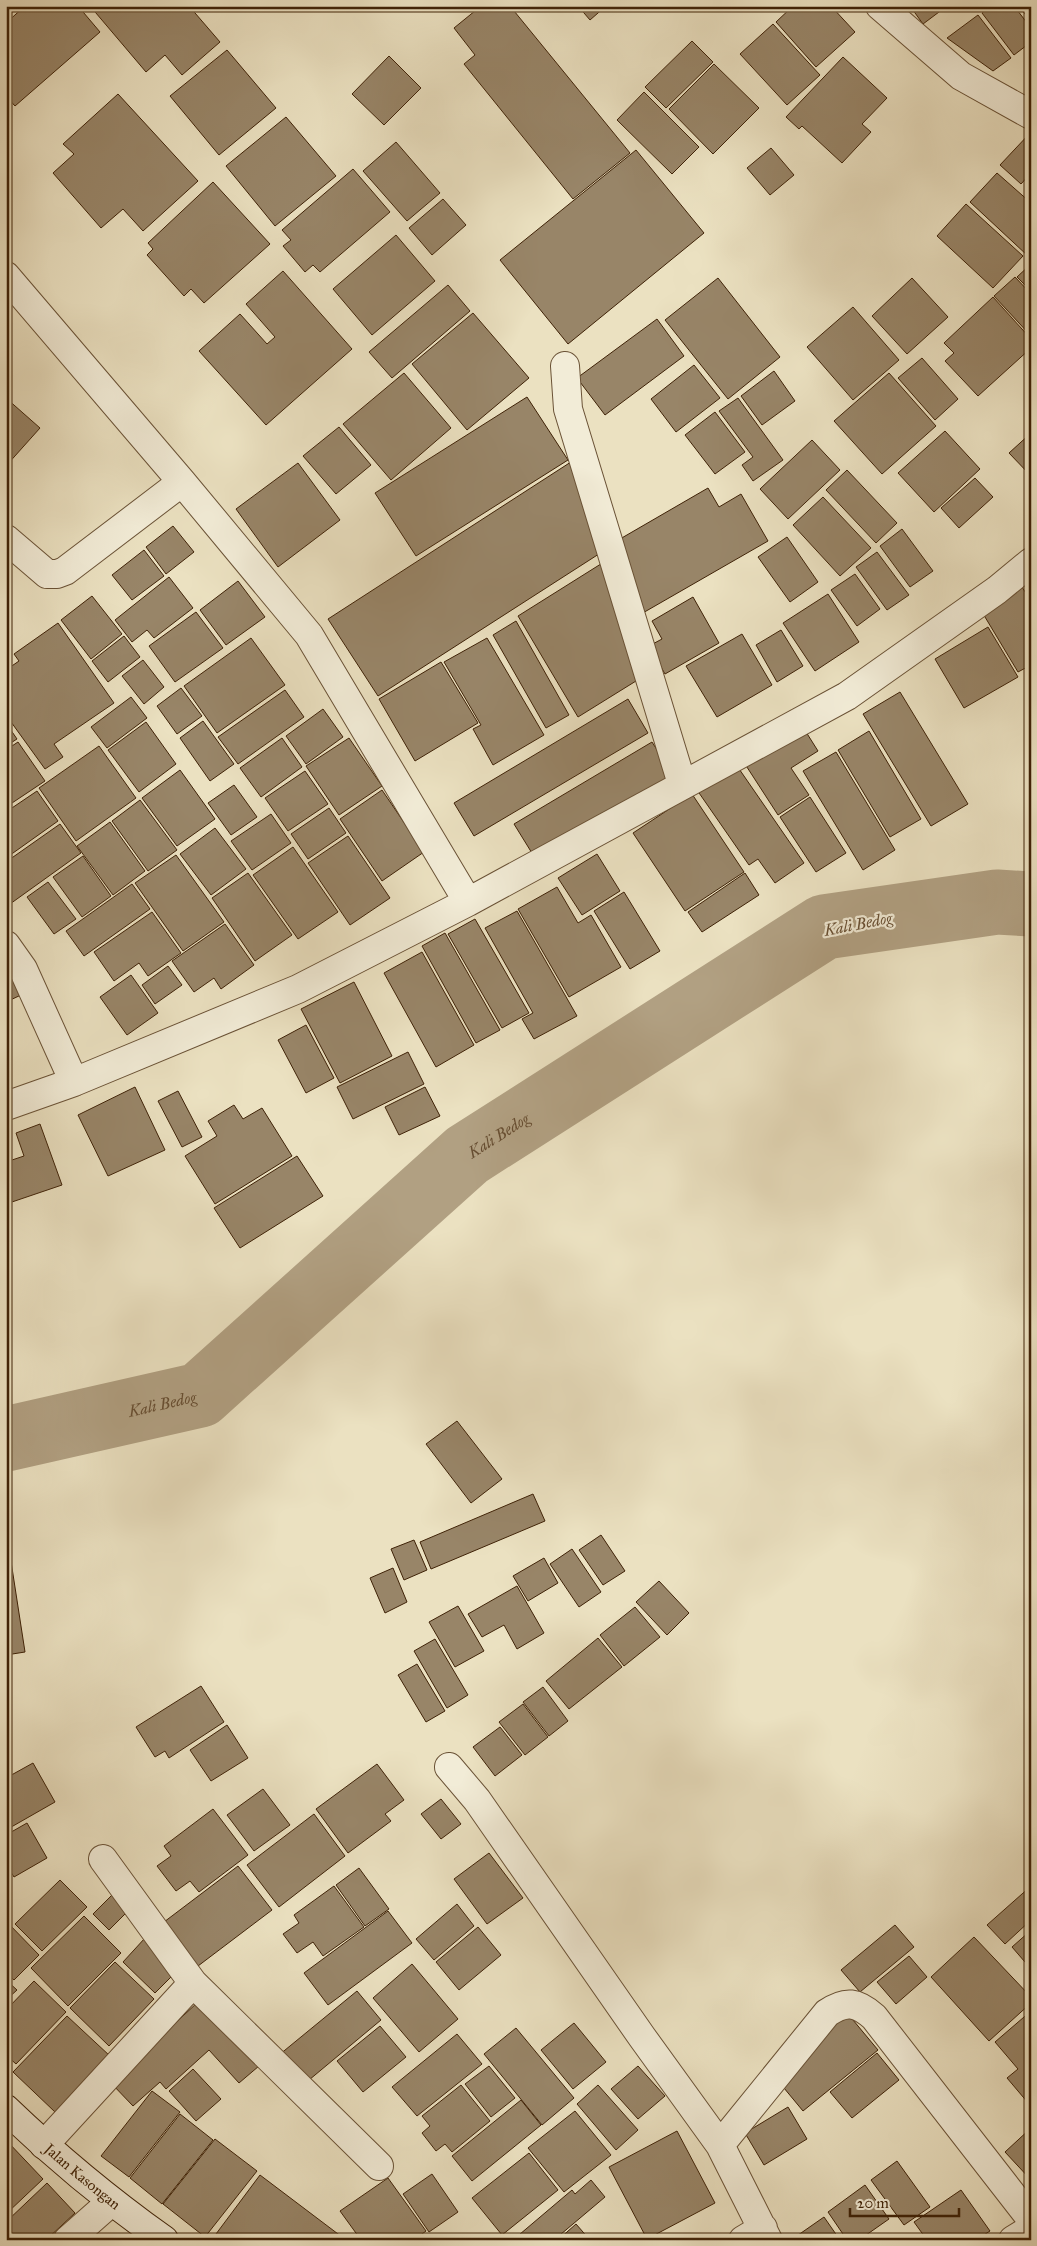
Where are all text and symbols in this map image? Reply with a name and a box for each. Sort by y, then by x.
water label: Kali Bedog [821,908,895,940]
water label: Kali Bedog [463,1108,533,1162]
water label: Kali Bedog [125,1386,199,1421]
street label: Jalan Kasongan [38,2138,124,2213]
scale bar [850,2186,958,2218]
text: 20 m [857,2194,889,2212]

